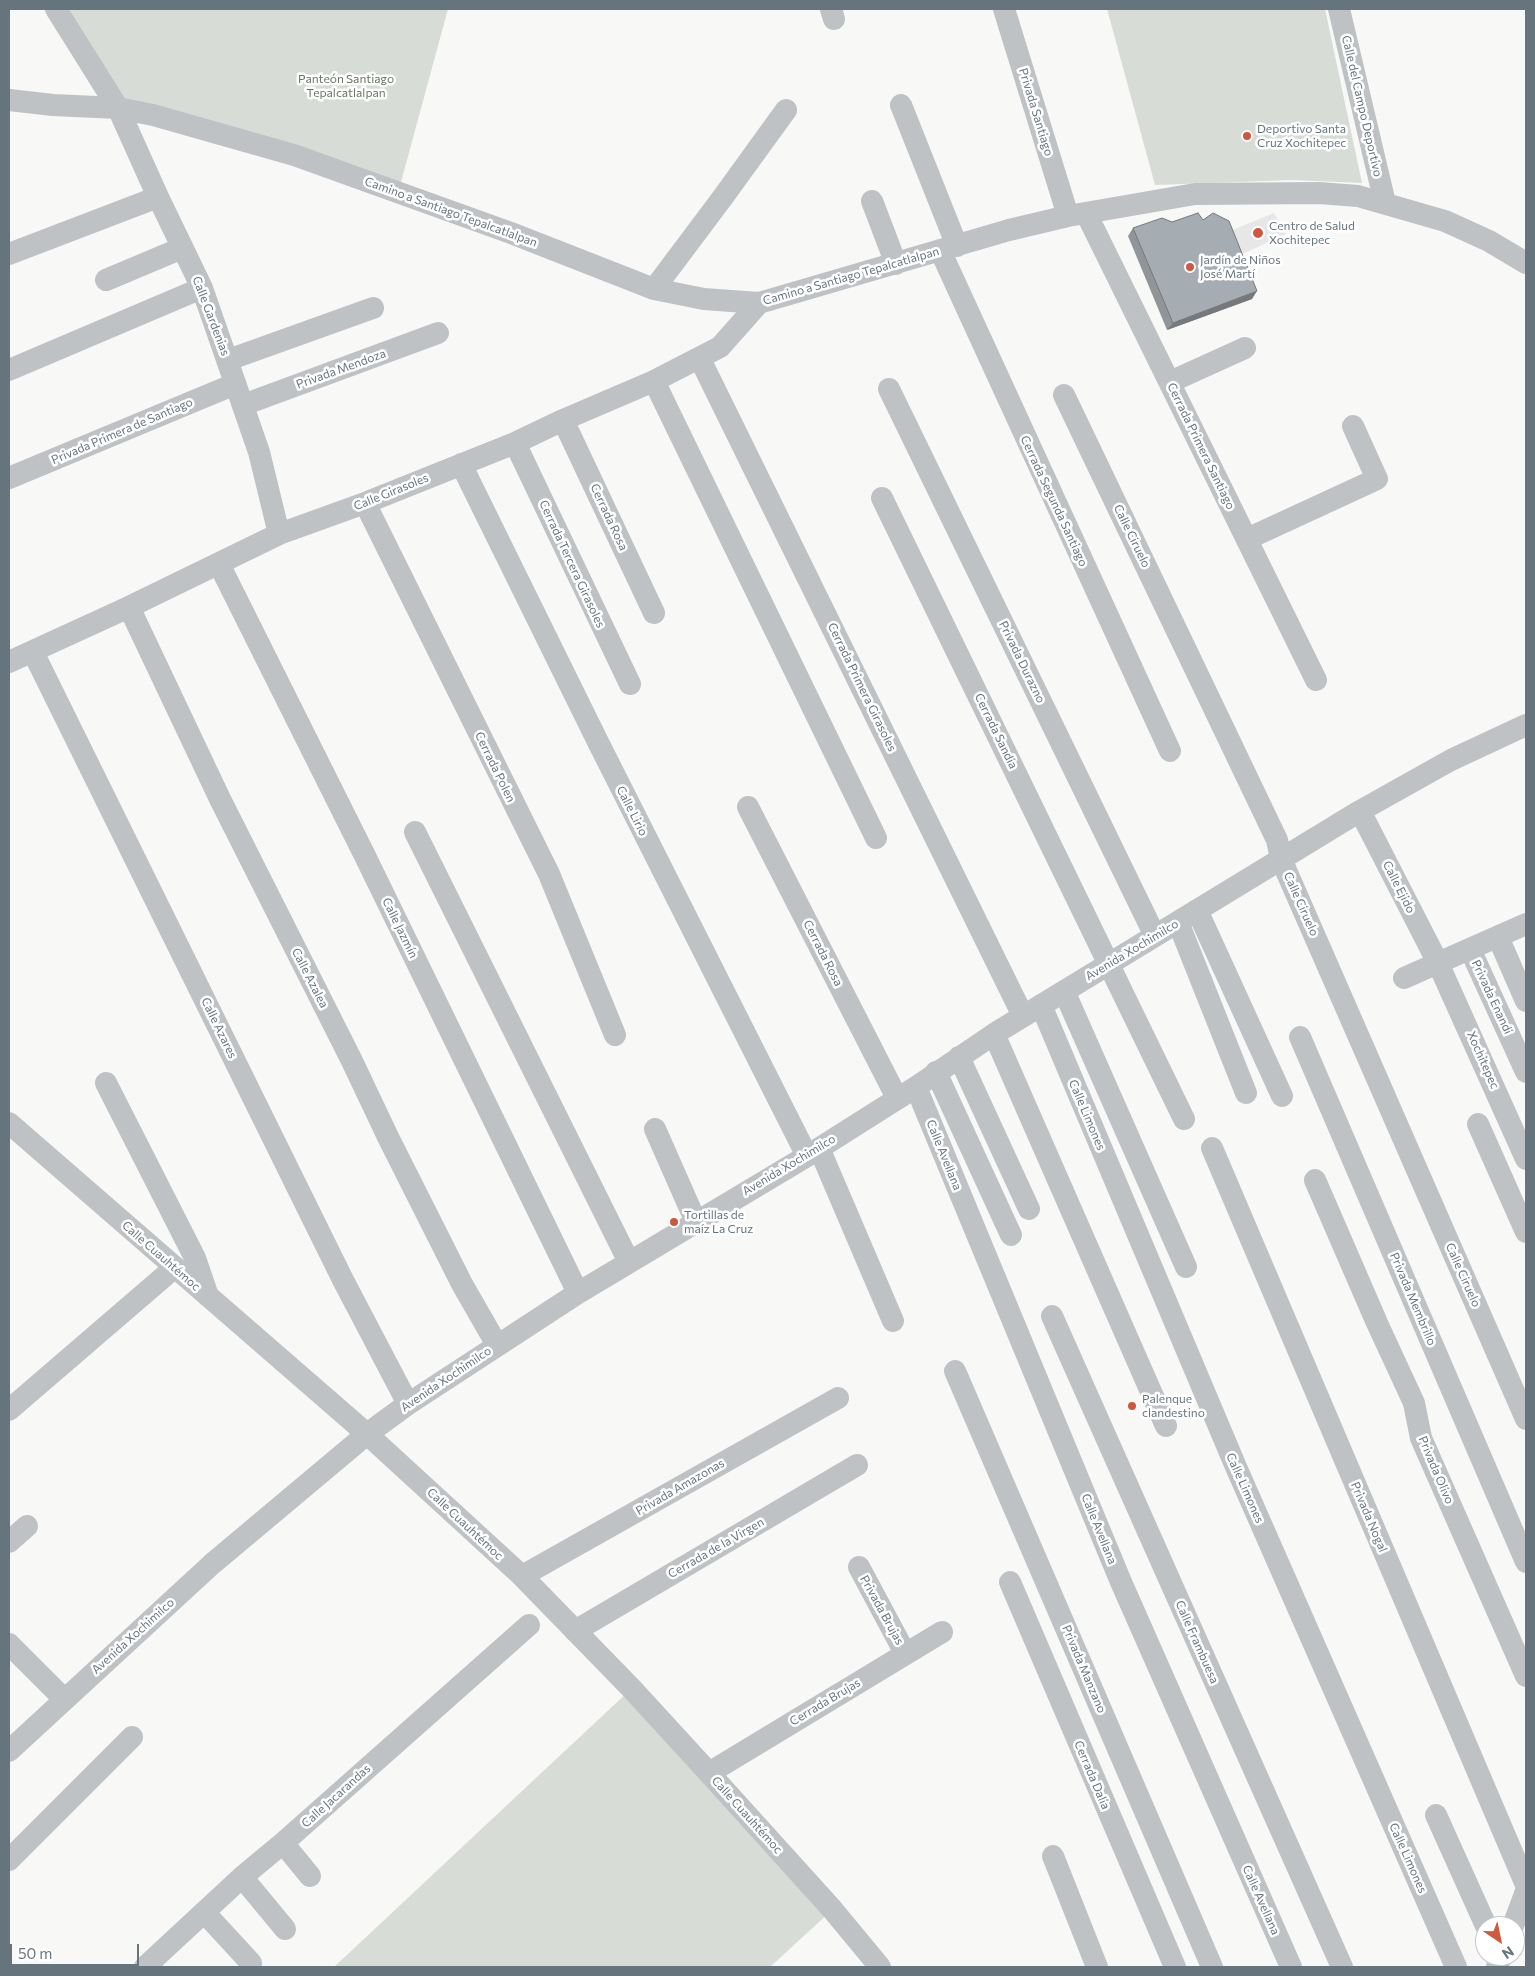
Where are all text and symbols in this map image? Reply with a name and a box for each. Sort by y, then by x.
street label: Calle del Campo Deportivo [1339,34,1385,178]
street label: Privada Santiago [1016,66,1056,158]
park label: Panteón Santiago Tepalcatlalpan [298,72,394,100]
place label: Deportivo Santa Cruz Xochitepec [1257,122,1346,150]
marker: Deportivo Santa Cruz Xochitepec [1241,130,1253,142]
street label: Camino a Santiago Tepalcatlalpan [363,174,539,250]
place label: Centro de Salud Xochitepec [1269,219,1355,247]
marker: Centro de Salud Xochitepec [1251,226,1265,240]
street label: Camino a Santiago Tepalcatlalpan [761,244,941,308]
place label: Jardín de Niños José Martí [1200,253,1281,281]
marker: Jardín de Niños José Martí [1184,261,1196,273]
street label: Calle Gardenias [189,274,233,358]
street label: Privada Mendoza [294,346,388,392]
street label: Cerrada Primera Santiago [1164,380,1238,512]
street label: Privada Primera de Santiago [49,395,195,467]
street label: Cerrada Segunda Santiago [1017,433,1091,569]
street label: Calle Girasoles [351,470,431,514]
street label: Cerrada Rosa [587,481,631,553]
street label: Cerrada Tercera Girasoles [536,498,608,630]
street label: Calle Ciruelo [1110,502,1154,570]
street label: Privada Durazno [996,619,1048,705]
street label: Cerrada Primera Girasoles [825,620,899,754]
street label: Cerrada Sandia [971,691,1021,771]
street label: Cerrada Polen [472,729,518,805]
street label: Calle Lirio [613,784,651,838]
street label: Calle Ejido [1380,859,1418,915]
street label: Calle Ciruelo [1280,870,1322,938]
street label: Calle Jazmín [379,895,421,961]
street label: Avenida Xochimilco [1083,917,1181,983]
street label: Cerrada Rosa [800,918,846,988]
street label: Calle Azalea [289,946,331,1010]
street label: Privada Enandi [1468,958,1516,1036]
street label: Calle Azares [198,995,240,1061]
street label: Xochitepec [1464,1029,1502,1091]
street label: Calle Limones [1066,1077,1108,1153]
street label: Calle Avellana [923,1118,965,1192]
street label: Avenida Xochimilco [740,1132,838,1198]
place label: Tortillas de maíz La Cruz [684,1208,753,1236]
marker: Tortillas de maíz La Cruz [668,1216,680,1228]
street label: Calle Cuauhtémoc [119,1218,203,1294]
street label: Calle Ciruelo [1442,1241,1484,1309]
street label: Privada Membrillo [1387,1250,1439,1348]
street label: Avenida Xochimilco [398,1343,494,1415]
place label: Palenque clandestino [1142,1392,1205,1420]
marker: Palenque clandestino [1126,1400,1138,1412]
street label: Privada Olivo [1415,1434,1457,1506]
street label: Calle Limones [1223,1451,1267,1525]
street label: Privada Amazonas [633,1456,727,1518]
street label: Privada Nogal [1348,1480,1390,1554]
street label: Calle Cuauhtémoc [424,1485,506,1563]
street label: Calle Avellana [1078,1492,1120,1566]
street label: Cerrada de la Virgen [665,1515,767,1581]
street label: Privada Brujas [857,1573,907,1647]
street label: Avenida Xochimilco [89,1595,177,1677]
street label: Calle Frambuesa [1172,1598,1222,1686]
street label: Privada Manzano [1059,1623,1109,1715]
street label: Cerrada Brujas [787,1675,863,1729]
street label: Cerrada Dalia [1071,1738,1113,1812]
street label: Calle Jacarandas [299,1761,373,1831]
street label: Calle Cuauhtémoc [709,1773,785,1857]
street label: Calle Limones [1386,1821,1430,1895]
street label: Calle Avellana [1239,1863,1283,1937]
north arrow [1475,1916,1525,1966]
scale bar [12,1934,141,1966]
text: N [1499,1943,1517,1963]
text: 50 m [18,1944,52,1962]

